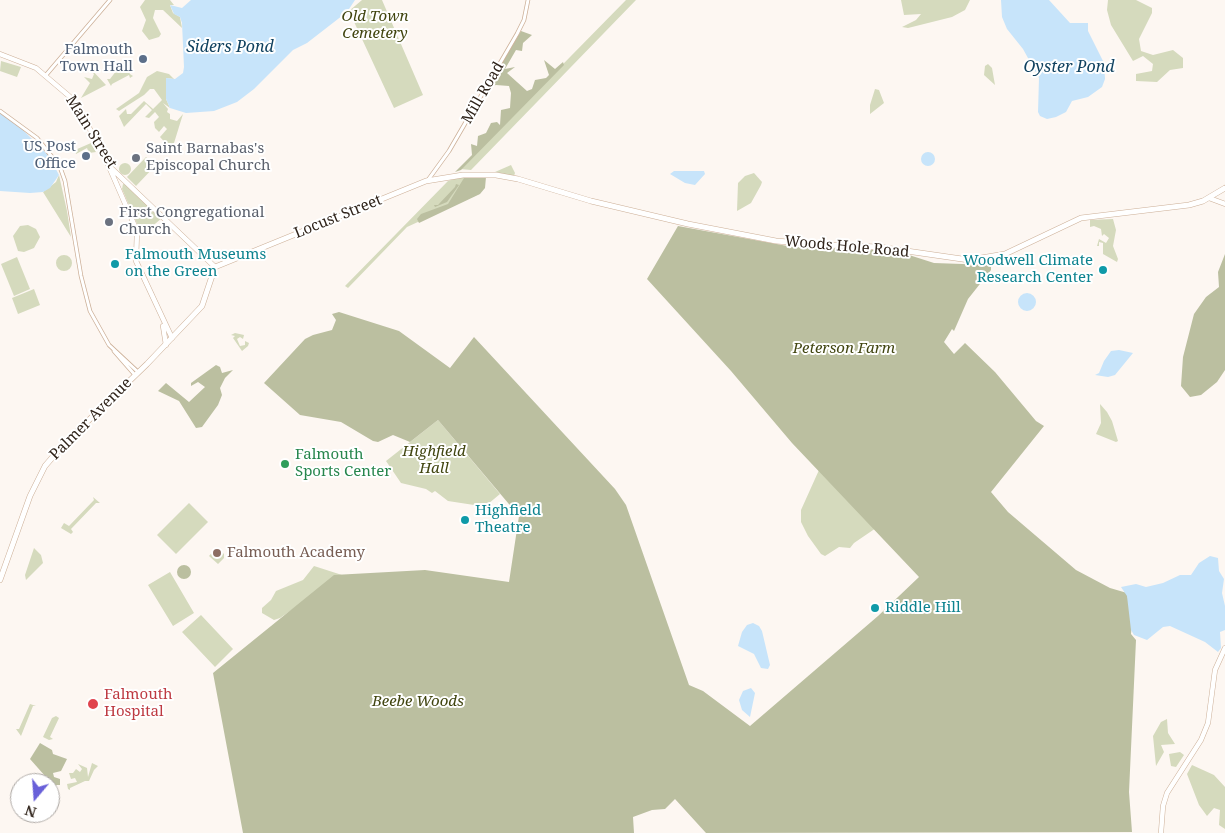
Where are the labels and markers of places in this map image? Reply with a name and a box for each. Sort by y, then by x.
place label: Falmouth Town Hall [60,41,133,76]
marker: Falmouth Town Hall [137,53,149,65]
place label: US Post Office [23,138,76,173]
place label: Saint Barnabas's Episcopal Church [146,140,271,175]
marker: US Post Office [80,150,92,162]
marker: Saint Barnabas's Episcopal Church [130,152,142,164]
place label: First Congregational Church [119,204,264,239]
marker: First Congregational Church [103,216,115,228]
place label: Falmouth Museums on the Green [125,246,266,281]
place label: Woodwell Climate Research Center [963,252,1093,287]
marker: Falmouth Museums on the Green [109,258,121,270]
marker: Woodwell Climate Research Center [1097,264,1109,276]
place label: Falmouth Sports Center [295,446,391,481]
marker: Falmouth Sports Center [279,458,291,470]
place label: Highfield Theatre [475,502,541,537]
marker: Highfield Theatre [459,514,471,526]
place label: Falmouth Academy [227,544,365,562]
marker: Falmouth Academy [211,547,223,559]
place label: Riddle Hill [885,599,961,617]
marker: Riddle Hill [869,602,881,614]
place label: Falmouth Hospital [104,686,173,721]
marker: Falmouth Hospital [86,697,100,711]

